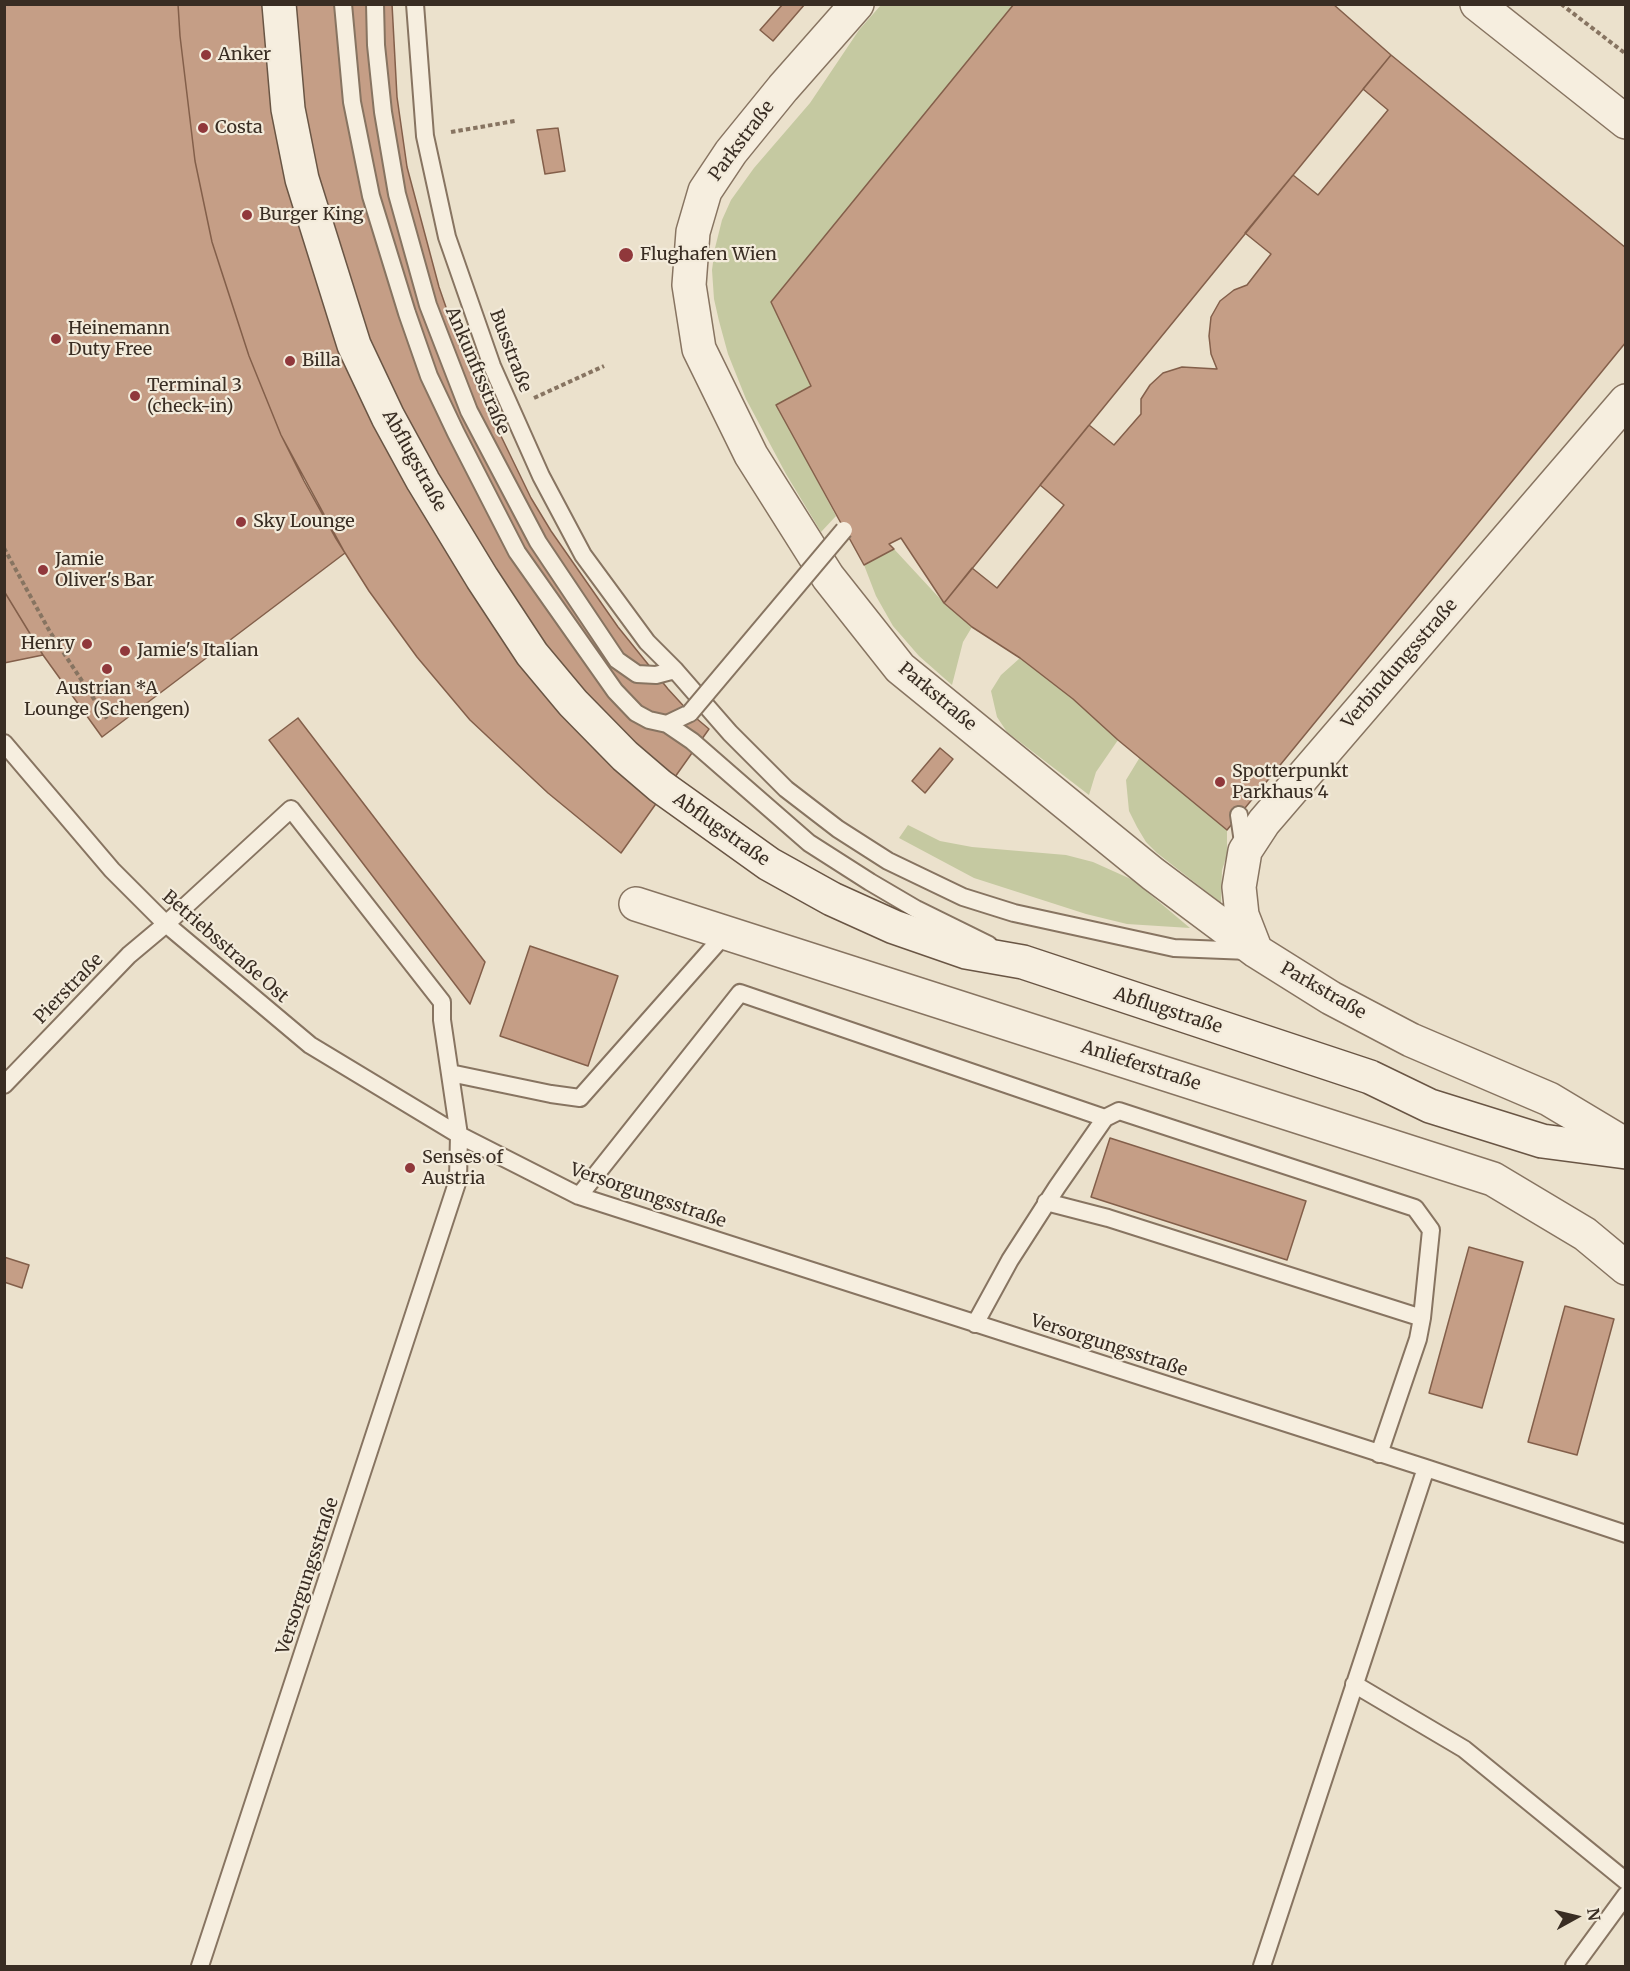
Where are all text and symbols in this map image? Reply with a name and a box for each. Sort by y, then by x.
place label: Anker [218,44,271,66]
marker: Anker [199,48,213,62]
street label: Parkstraße [705,97,779,185]
place label: Costa [215,117,263,139]
marker: Costa [196,121,210,135]
place label: Burger King [259,204,364,226]
marker: Burger King [240,208,254,222]
place label: Flughafen Wien [640,244,777,266]
marker: Flughafen Wien [617,246,635,264]
street label: Ankunftsstraße [440,304,514,438]
street label: Busstraße [484,307,536,395]
place label: Heinemann Duty Free [68,318,170,360]
marker: Heinemann Duty Free [49,332,63,346]
place label: Billa [302,350,341,372]
marker: Billa [283,354,297,368]
place label: Terminal 3 (check-in) [147,375,242,418]
marker: Terminal 3 (check-in) [128,389,142,403]
street label: Abflugstraße [377,406,451,516]
place label: Sky Lounge [253,511,355,533]
marker: Sky Lounge [234,515,248,529]
place label: Jamie Oliver's Bar [55,549,154,592]
marker: Jamie Oliver's Bar [36,563,50,577]
street label: Verbindungsstraße [1338,595,1462,733]
place label: Henry [21,633,75,655]
marker: Henry [80,637,94,651]
place label: Jamie's Italian [137,640,259,662]
marker: Jamie's Italian [118,644,132,658]
street label: Parkstraße [894,658,980,736]
marker: Austrian *A Lounge (Schengen) [100,662,114,676]
place label: Austrian *A Lounge (Schengen) [24,678,190,720]
place label: Spotterpunkt Parkhaus 4 [1232,761,1349,804]
marker: Spotterpunkt Parkhaus 4 [1213,775,1227,789]
street label: Abflugstraße [669,789,773,871]
street label: Betriebsstraße Ost [158,886,292,1008]
street label: Pierstraße [30,949,108,1029]
street label: Parkstraße [1277,958,1369,1024]
street label: Abflugstraße [1111,983,1225,1039]
street label: Anlieferstraße [1079,1037,1203,1095]
place label: Senses of Austria [422,1147,503,1190]
street label: Versorgungsstraße [567,1159,729,1233]
marker: Senses of Austria [403,1161,417,1175]
street label: Versorgungsstraße [1028,1310,1190,1382]
street label: Versorgungsstraße [272,1495,344,1657]
north arrow [1546,1887,1606,1947]
text: N [1583,1907,1605,1922]

